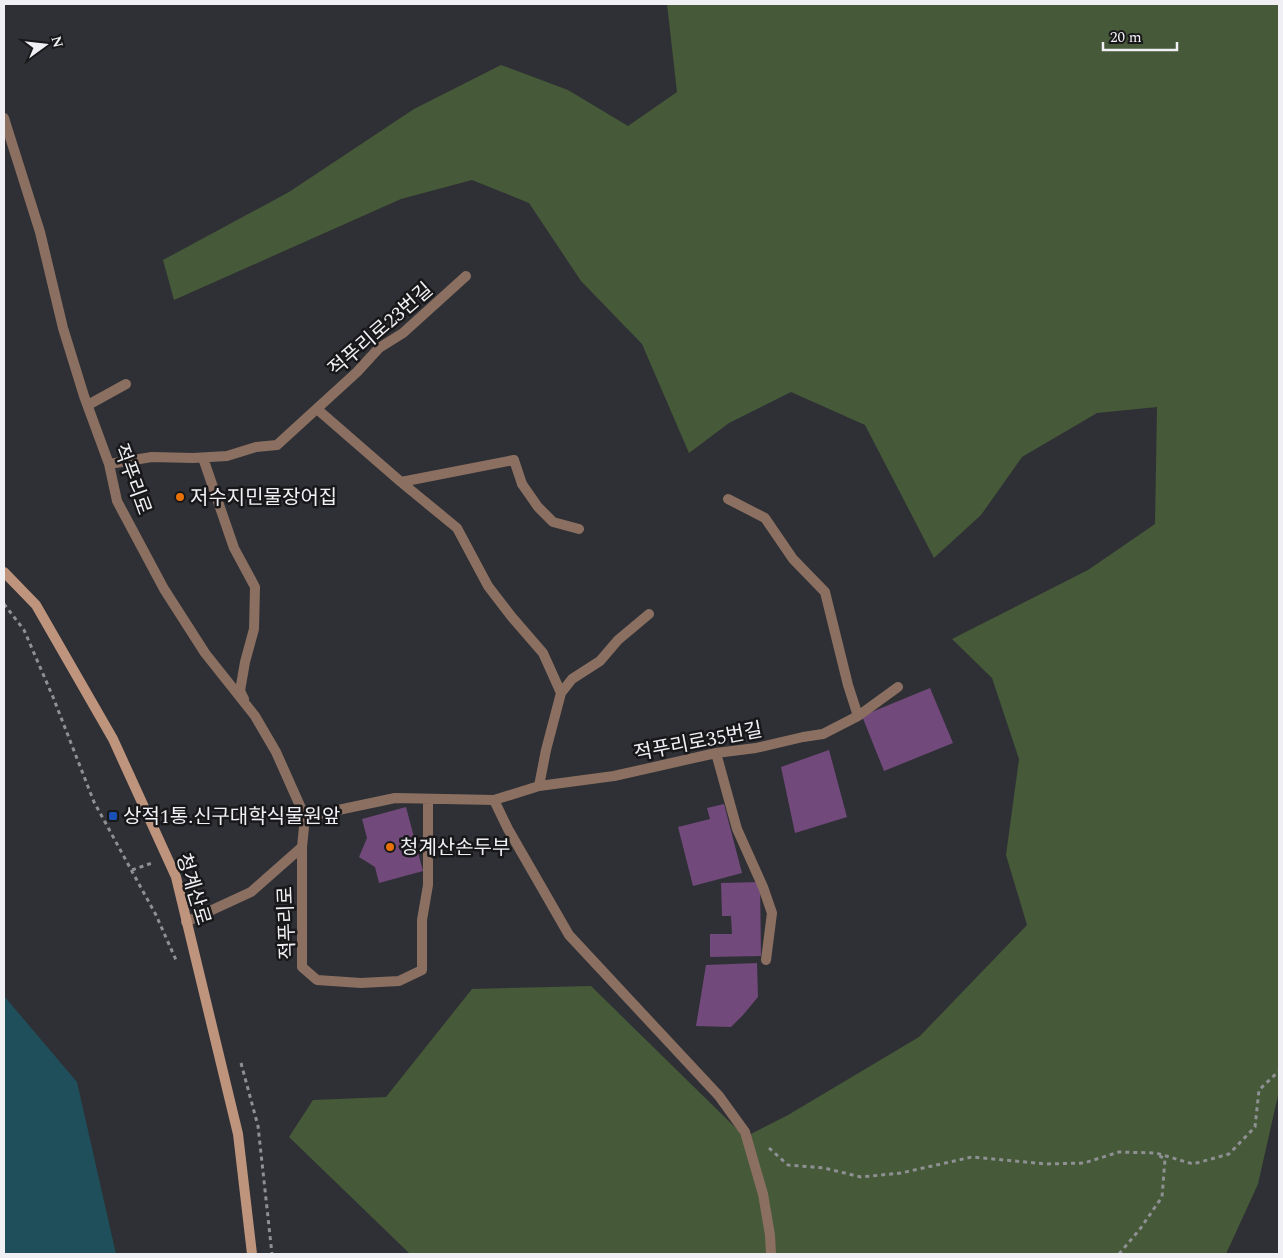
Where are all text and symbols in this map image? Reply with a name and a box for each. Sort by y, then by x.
north arrow [20,20,70,70]
scale bar [1103,20,1177,52]
text: 20 m [1110,26,1142,49]
text: N [45,34,69,50]
street label: 적푸리로23번길 [322,276,440,384]
street label: 적푸리로 [105,440,159,519]
place label: 저수지민물장어집 [190,483,337,513]
marker: 저수지민물장어집 [174,491,186,503]
street label: 적푸리로35번길 [631,715,765,769]
place label: 상적1통.신구대학식물원앞 [123,802,340,832]
marker: 상적1통.신구대학식물원앞 [107,810,119,822]
place label: 청계산손두부 [400,833,510,863]
marker: 청계산손두부 [384,841,396,853]
street label: 청계산로 [168,850,218,929]
street label: 적푸리로 [271,886,303,960]

